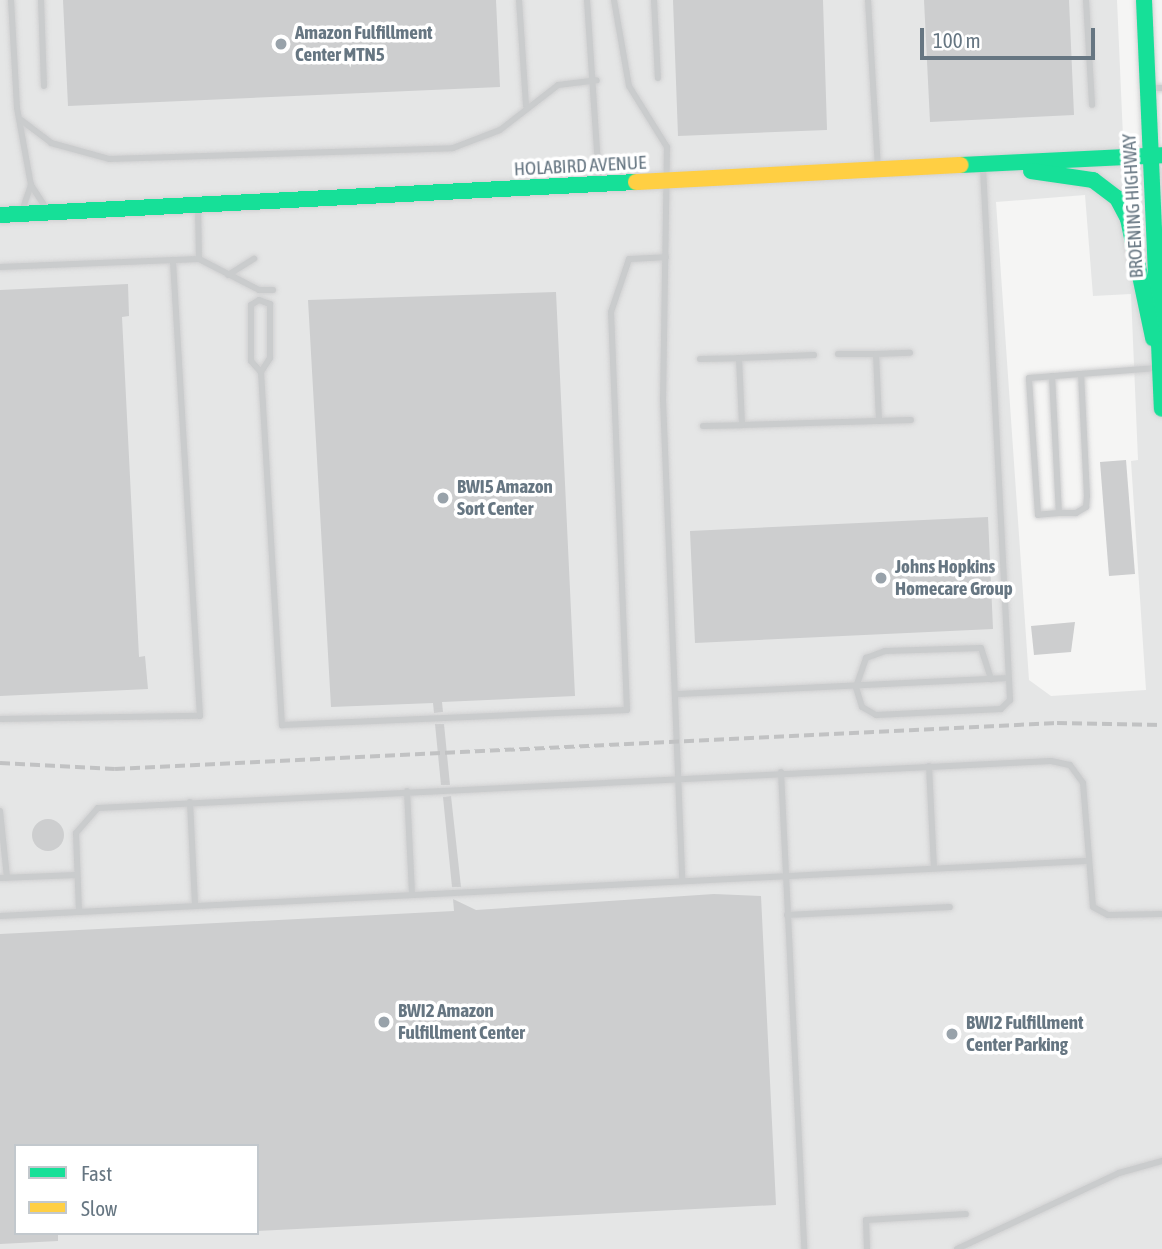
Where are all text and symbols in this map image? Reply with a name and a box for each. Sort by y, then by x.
scale bar [924,14,1099,58]
place label: Amazon Fulfillment Center MTN5 [295,22,433,66]
text: 100 m [933,28,981,52]
marker: Amazon Fulfillment Center MTN5 [273,36,289,52]
street label: BROENING HIGHWAY [1118,133,1148,279]
street label: HOLABIRD AVENUE [513,151,647,181]
place label: BWI5 Amazon Sort Center [457,476,553,520]
marker: BWI5 Amazon Sort Center [435,490,451,506]
place label: Johns Hopkins Homecare Group [895,556,1013,600]
marker: Johns Hopkins Homecare Group [873,570,889,586]
place label: BWI2 Amazon Fulfillment Center [398,1000,525,1044]
place label: BWI2 Fulfillment Center Parking [966,1012,1084,1056]
marker: BWI2 Amazon Fulfillment Center [376,1014,392,1030]
marker: BWI2 Fulfillment Center Parking [944,1026,960,1042]
legend [14,1144,259,1235]
text: Fast [81,1161,112,1185]
text: Slow [81,1196,117,1220]

